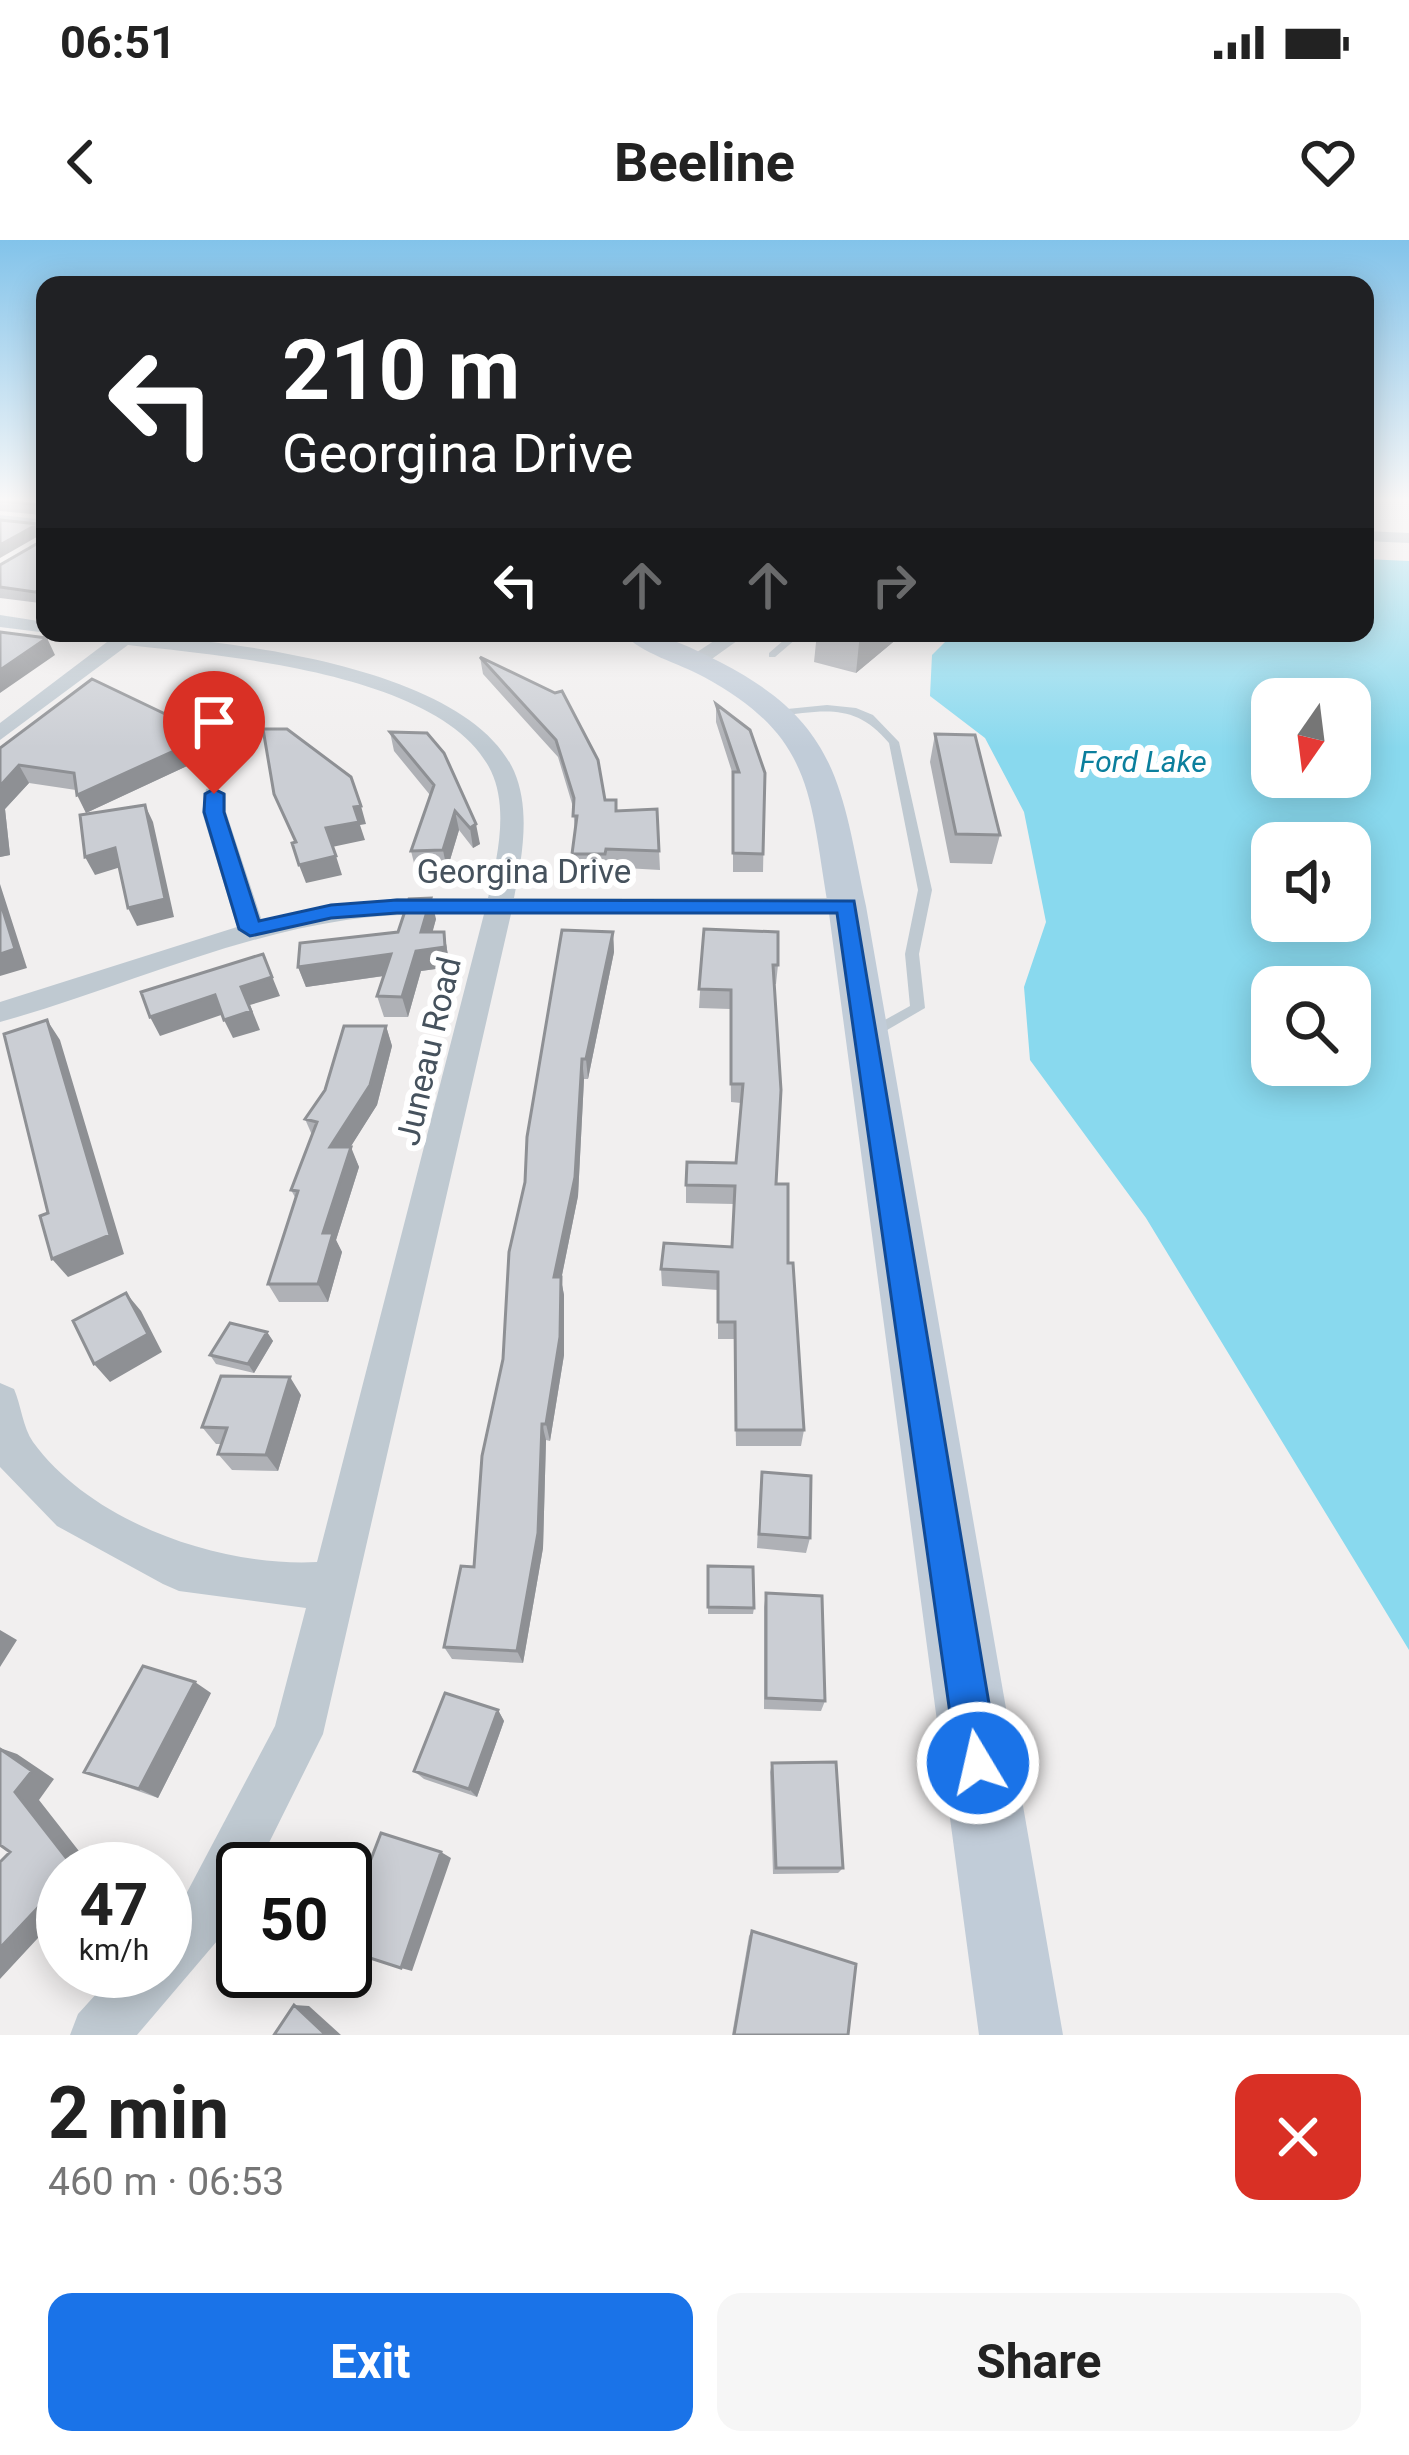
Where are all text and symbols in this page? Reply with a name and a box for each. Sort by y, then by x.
text: 06:51 [60,16,176,69]
icon: back [48,129,114,195]
icon: heart [1295,129,1361,195]
text: Beeline [614,131,795,194]
text: 210 m [282,321,520,420]
icon: left [84,324,240,480]
text: Georgina Drive [282,422,633,485]
icon: left [483,552,549,618]
icon: ahead [609,552,675,618]
icon: ahead [735,552,801,618]
icon: right [861,552,927,618]
pin [163,671,265,794]
north arrow [1251,678,1371,798]
map controls [1251,678,1371,1086]
icon: arrive [181,689,247,755]
water label: Ford Lake [1079,744,1207,779]
button: sound [1251,822,1371,942]
street label: Georgina Drive [417,852,631,891]
street label: Juneau Road [388,953,469,1149]
button: search [1251,966,1371,1086]
position arrow [915,1700,1041,1826]
speed limit sign: 50 [216,1842,372,1998]
text: 47 [80,1869,148,1940]
text: km/h [79,1932,149,1967]
text: 2 min [48,2071,229,2156]
button: close [1235,2074,1361,2200]
text: 460 m · 06:53 [48,2159,284,2205]
button: Exit [48,2293,693,2431]
button: Share [717,2293,1361,2431]

